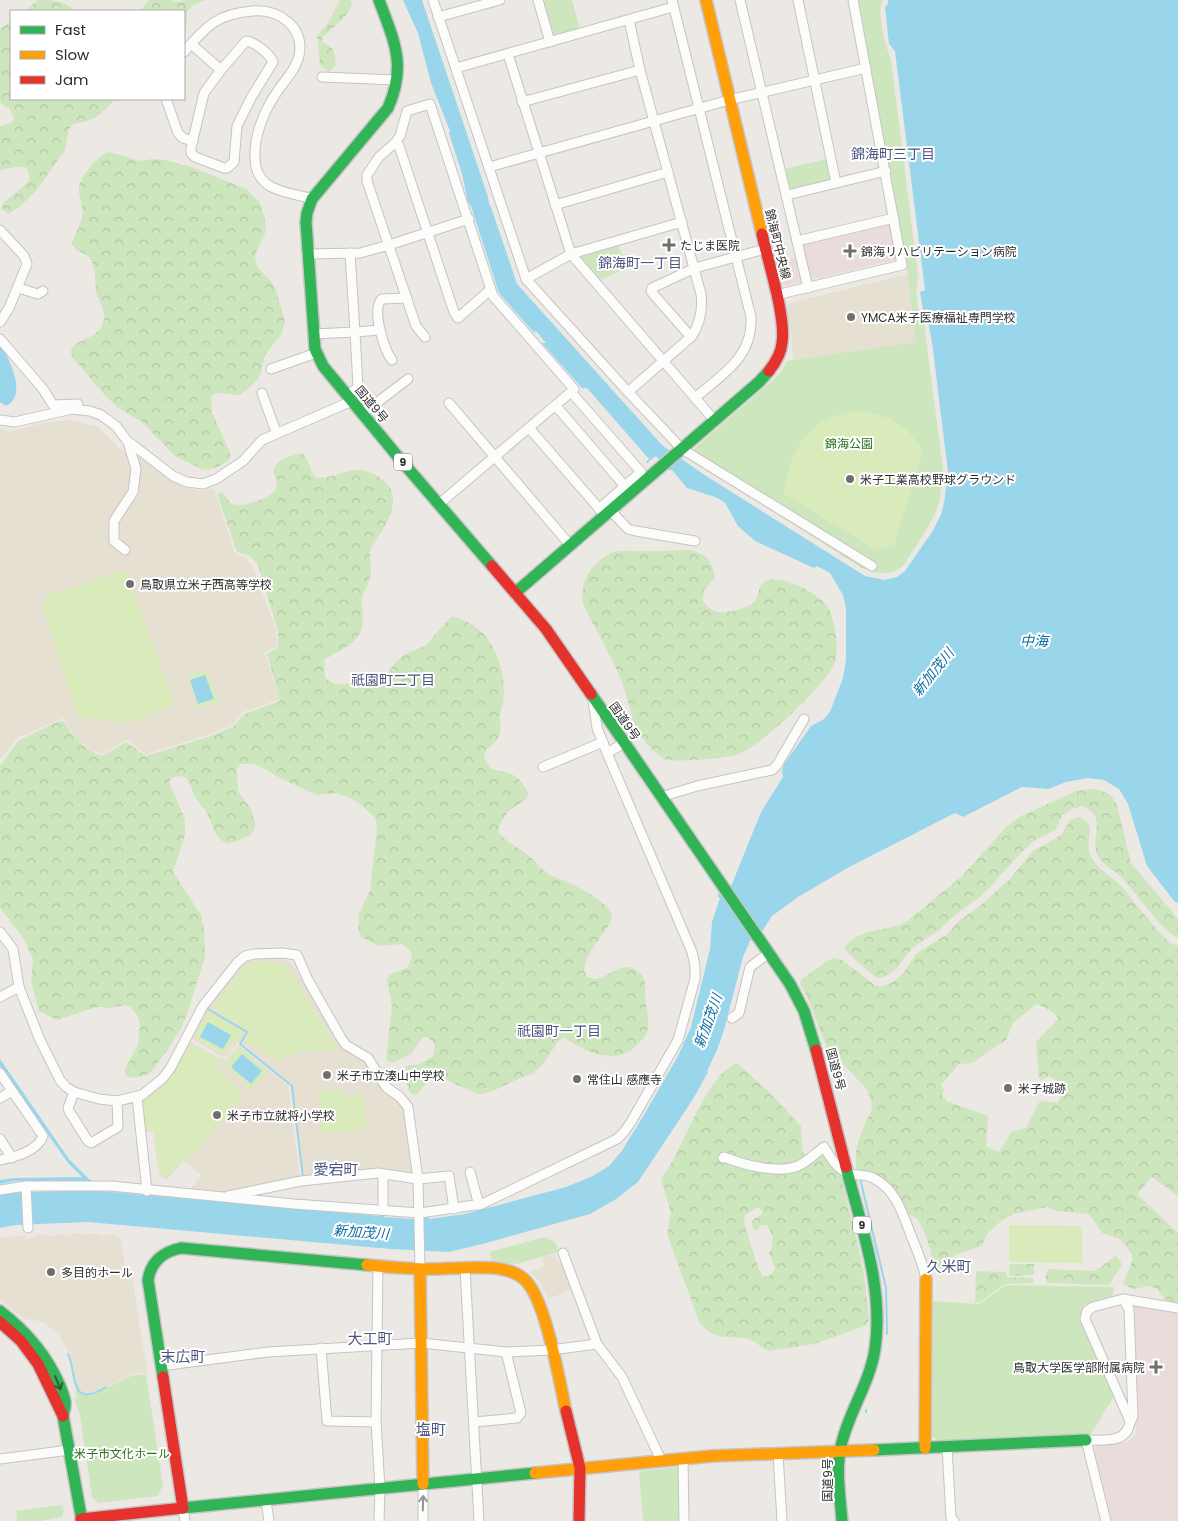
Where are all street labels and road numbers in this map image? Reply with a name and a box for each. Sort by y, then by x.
street label: 錦海町中央線 [761,207,795,281]
street label: 国道9号 [351,382,393,426]
road number: 9 [394,454,412,471]
street label: 国道9号 [606,698,644,744]
street label: 国道9号 [822,1046,850,1092]
road number: 9 [853,1216,871,1234]
street label: 国道9号 [819,1458,836,1502]

